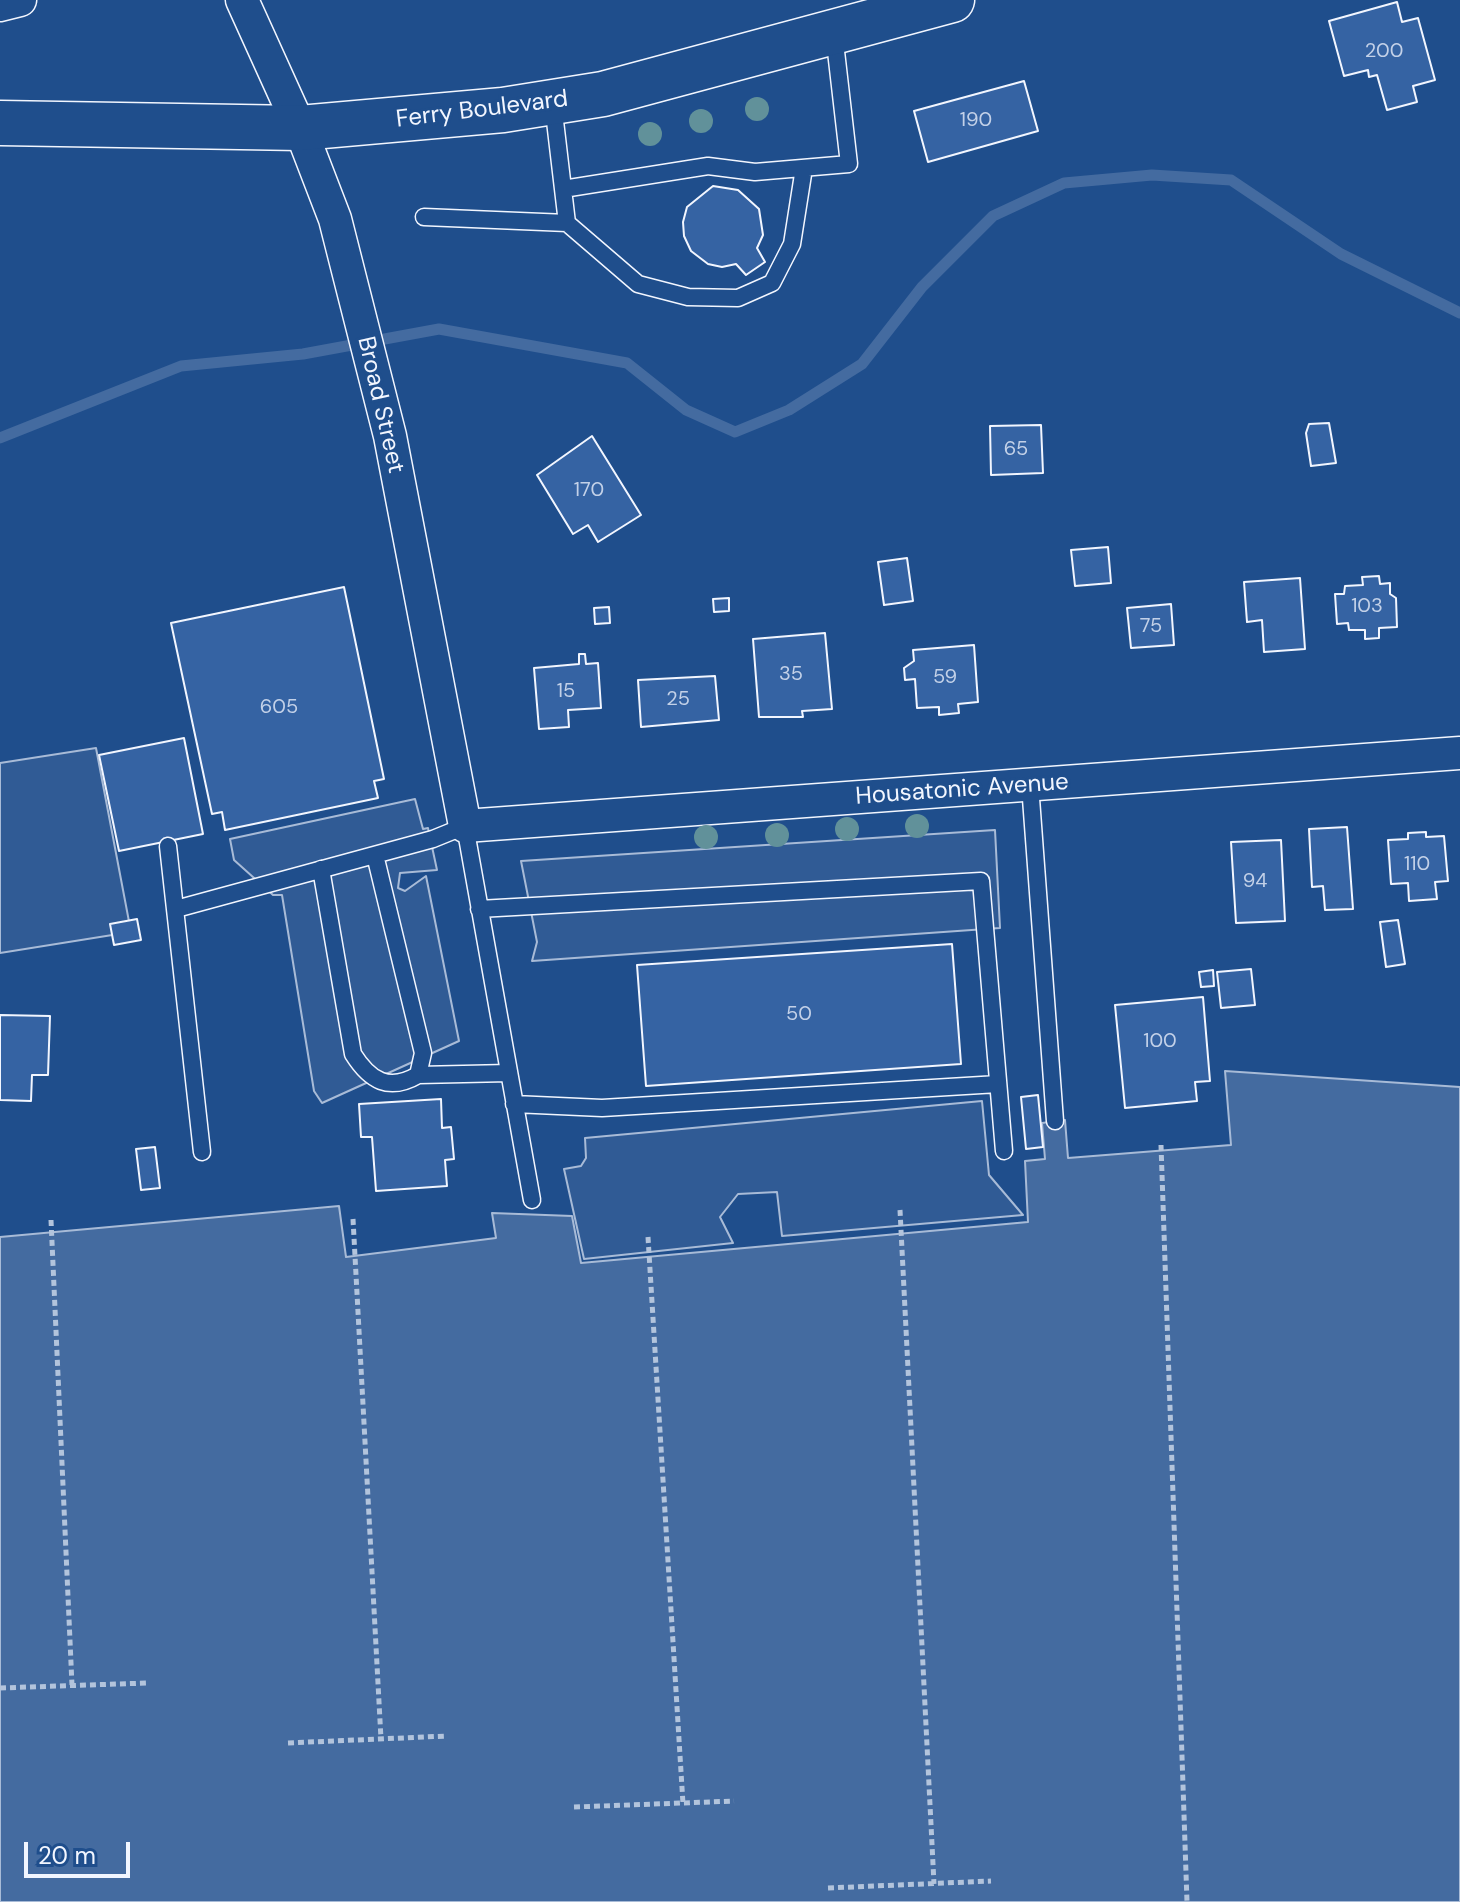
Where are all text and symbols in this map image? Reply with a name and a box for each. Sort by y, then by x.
house number: 200 [1365,40,1403,64]
street label: Ferry Boulevard [394,85,570,135]
house number: 190 [960,109,992,133]
street label: Broad Street [350,334,410,476]
house number: 65 [1004,438,1028,462]
house number: 170 [574,479,604,503]
house number: 103 [1351,595,1383,619]
house number: 75 [1140,615,1162,639]
house number: 35 [779,663,803,687]
house number: 59 [933,666,957,690]
house number: 15 [557,680,575,704]
house number: 25 [666,688,690,712]
house number: 605 [260,696,298,720]
street label: Housatonic Avenue [854,768,1070,812]
house number: 110 [1404,853,1430,877]
house number: 94 [1243,870,1267,894]
house number: 50 [786,1003,812,1027]
house number: 100 [1143,1030,1177,1054]
scale bar [28,1826,134,1876]
text: 20 m [38,1840,96,1871]

